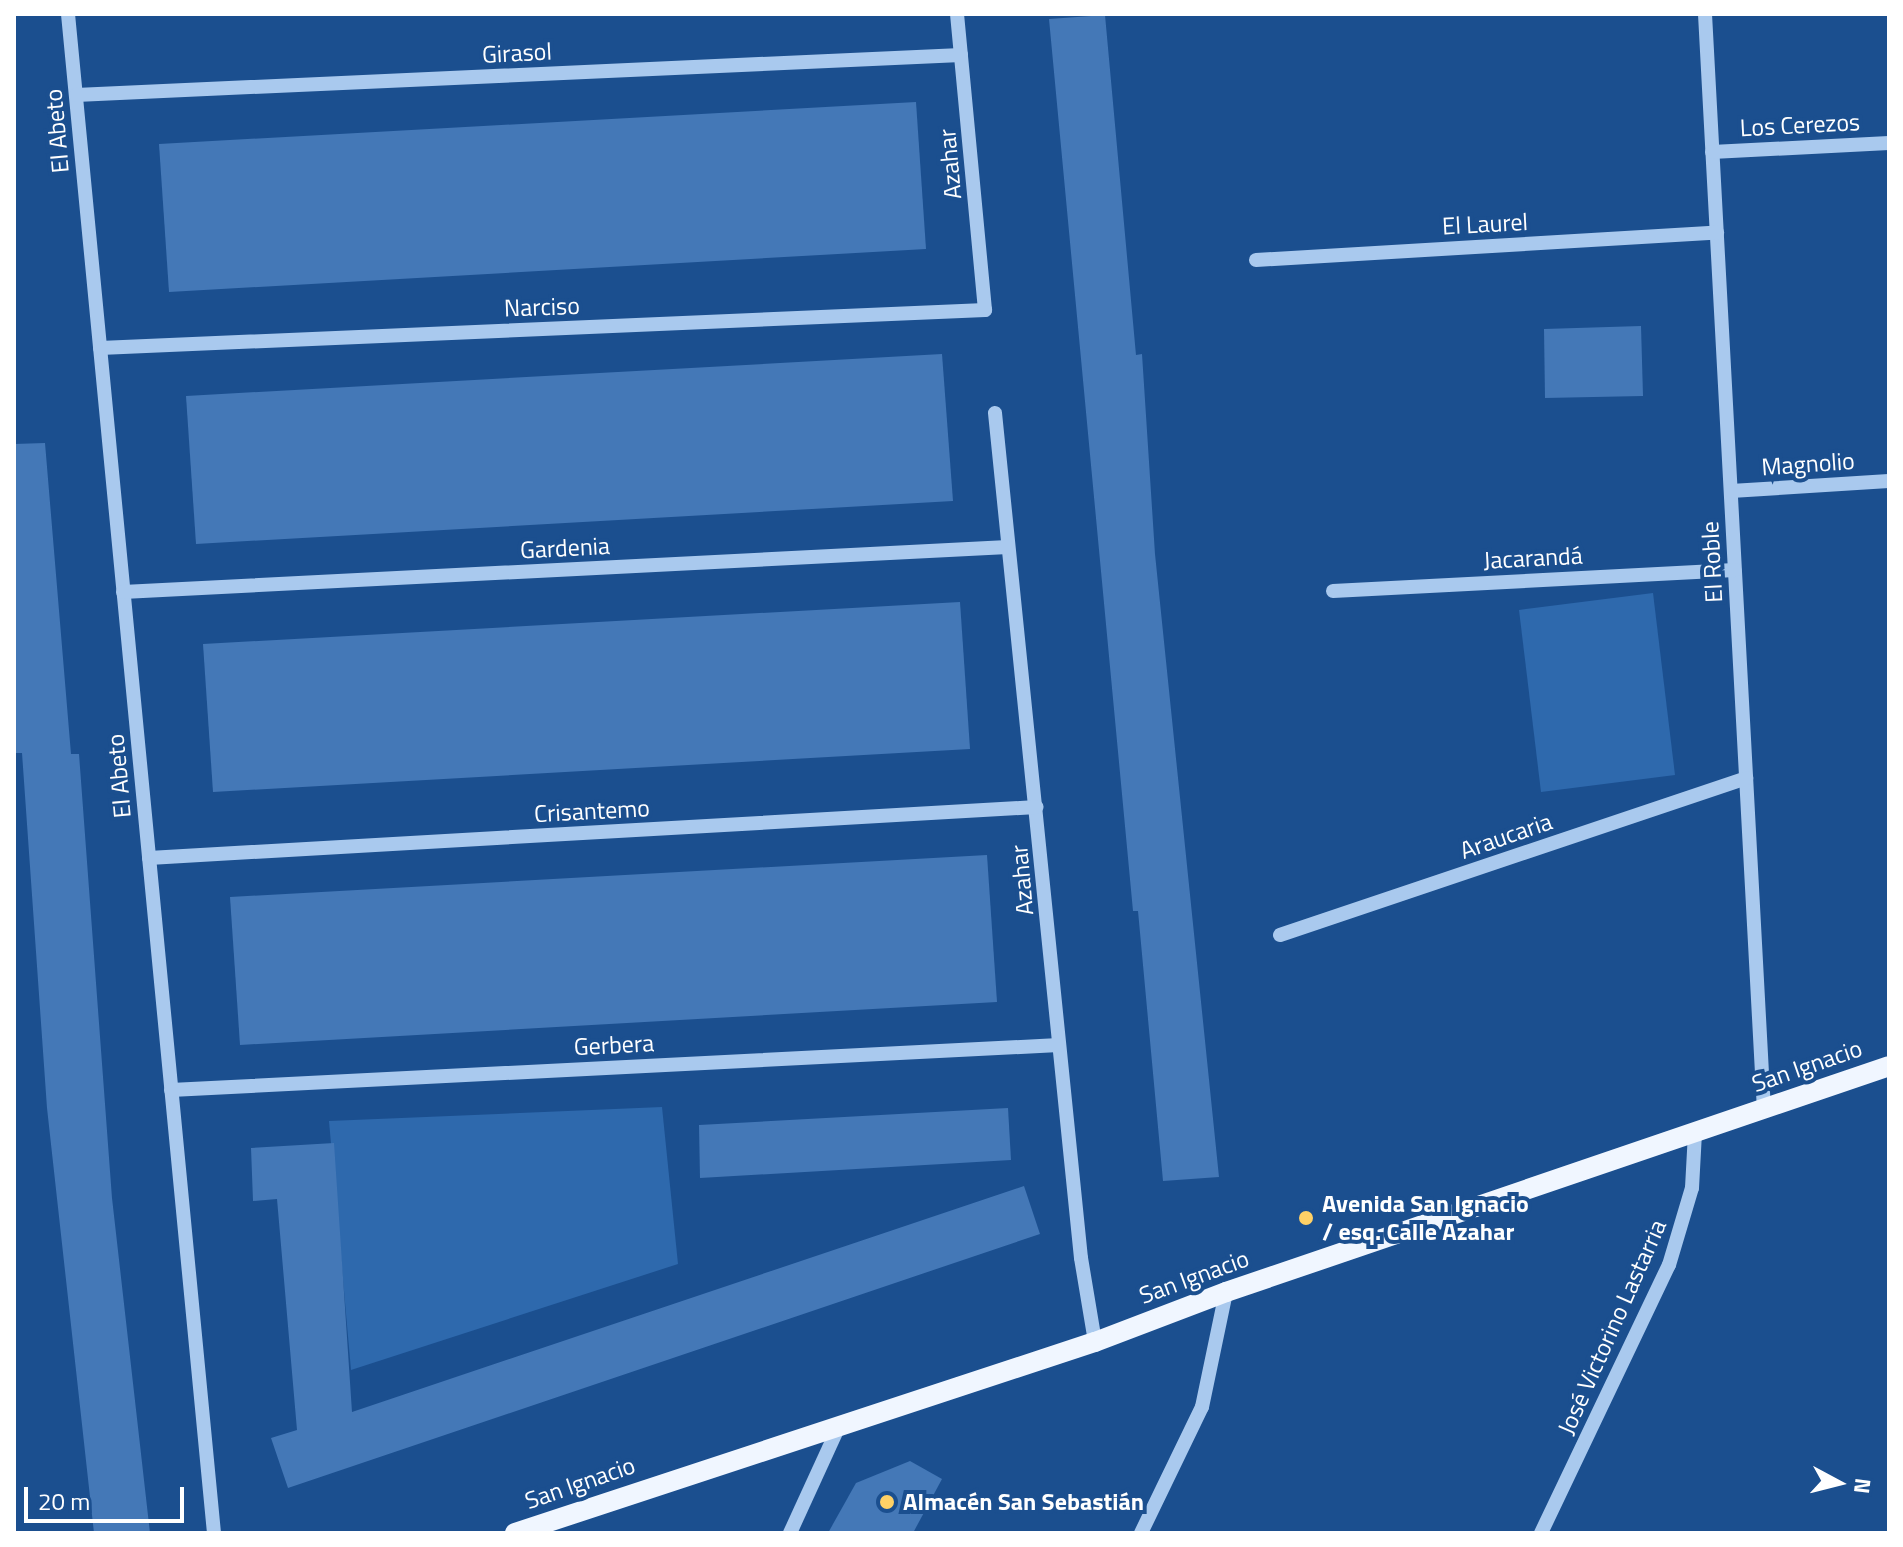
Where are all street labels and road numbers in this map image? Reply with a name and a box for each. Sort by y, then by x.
street label: Girasol [481,37,553,69]
street label: El Abeto [39,88,75,174]
street label: Los Cerezos [1739,107,1861,143]
street label: Azahar [933,128,967,200]
street label: El Laurel [1441,207,1529,241]
street label: Narciso [504,291,580,323]
street label: Magnolio [1760,446,1856,482]
street label: El Roble [1695,520,1729,604]
street label: Gardenia [519,531,611,565]
street label: Jacarandá [1483,541,1583,575]
street label: El Abeto [101,733,137,819]
street label: Crisantemo [533,794,651,828]
street label: Araucaria [1456,807,1556,865]
street label: Azahar [1005,844,1039,916]
street label: Gerbera [573,1029,655,1061]
street label: San Ignacio [1748,1034,1866,1098]
street label: José Victorino Lastarria [1552,1215,1672,1439]
street label: San Ignacio [1135,1244,1253,1310]
street label: San Ignacio [521,1451,639,1515]

